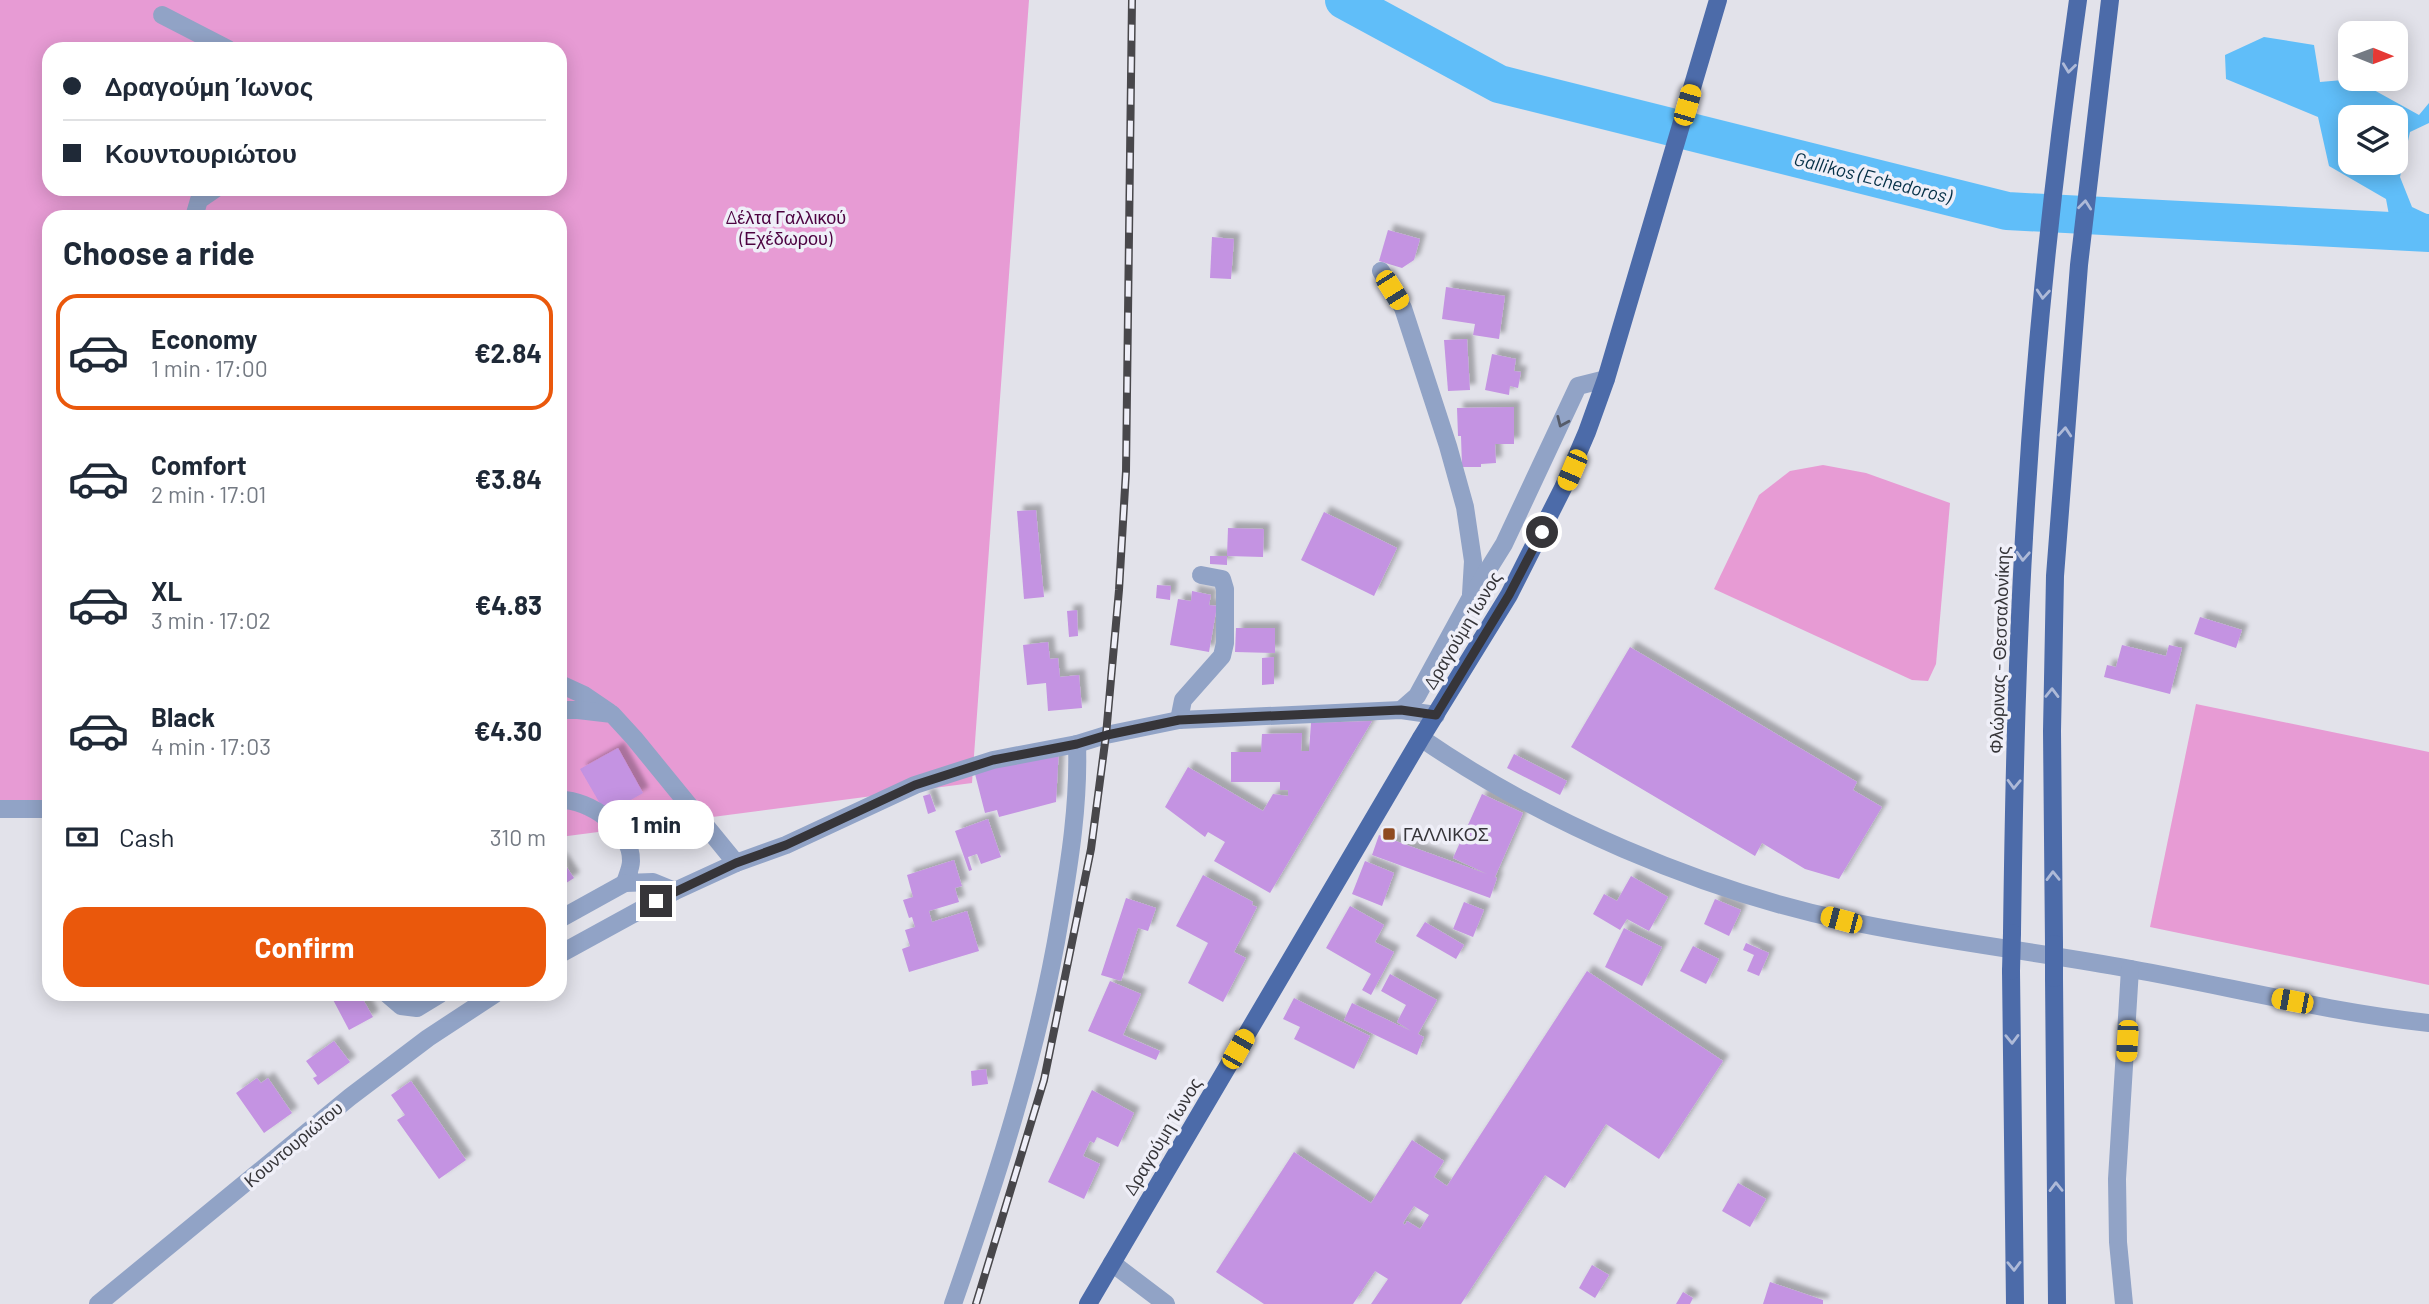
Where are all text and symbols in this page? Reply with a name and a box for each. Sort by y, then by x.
north arrow [2338,21,2408,91]
map controls [2338,21,2408,175]
one-way arrow [2061,62,2076,74]
text: Δραγούμη Ίωνος [105,70,313,101]
car [1672,82,1703,128]
button: layers [2338,105,2408,175]
text: Κουντουριώτου [105,137,297,168]
water label: Gallikos (Echedoros) [1792,146,1955,208]
one-way arrow [2077,199,2092,211]
park label: Δέλτα Γαλλικού (Εχέδωρου) [726,206,846,249]
text: Choose a ride [63,233,255,271]
car [1372,267,1413,313]
one-way arrow [2036,288,2051,300]
icon: car [67,321,130,384]
text: Economy [151,323,257,354]
text: €2.84 [474,337,542,368]
text: 1 min · 17:00 [151,354,268,382]
one-way arrow [1556,415,1570,427]
one-way arrow [2057,426,2072,437]
icon: car [67,447,130,510]
car [1555,447,1590,493]
text: Comfort [151,449,247,480]
text: €3.84 [475,463,542,494]
text: 2 min · 17:01 [151,480,266,508]
route start [1526,516,1558,548]
street label: Φλώρινας - Θεσσαλονίκης [1984,545,2014,754]
one-way arrow [2016,551,2031,562]
street label: Δραγούμη Ίωνος [1418,567,1506,693]
icon: car [67,573,130,636]
text: XL [151,575,182,606]
text: €4.83 [475,589,542,620]
text: 3 min · 17:02 [151,606,271,634]
one-way arrow [2044,687,2060,698]
icon: car [67,699,130,762]
text: Black [151,701,215,732]
text: €4.30 [474,715,542,746]
text: 4 min · 17:03 [151,732,271,760]
one-way arrow [2007,778,2022,789]
callout: 1 min [598,800,714,848]
text: 1 min [631,810,681,838]
icon: cash [63,818,101,856]
text: Cash [119,821,174,852]
text: 310 m [490,823,546,851]
place label: ΓΑΛΛΙΚΟΣ [1403,823,1489,845]
marker: ΓΑΛΛΙΚΟΣ [1381,826,1397,842]
one-way arrow [2045,870,2061,881]
route end [640,885,672,917]
car [1818,904,1865,936]
button: Confirm [63,907,546,987]
car [2270,987,2315,1015]
car [2116,1019,2139,1063]
car [1219,1026,1258,1072]
one-way arrow [2004,1034,2020,1045]
street label: Δραγούμη Ίωνος [1118,1073,1206,1199]
street label: Κουντουριώτου [239,1096,347,1192]
one-way arrow [2048,1181,2064,1192]
one-way arrow [2006,1262,2022,1272]

